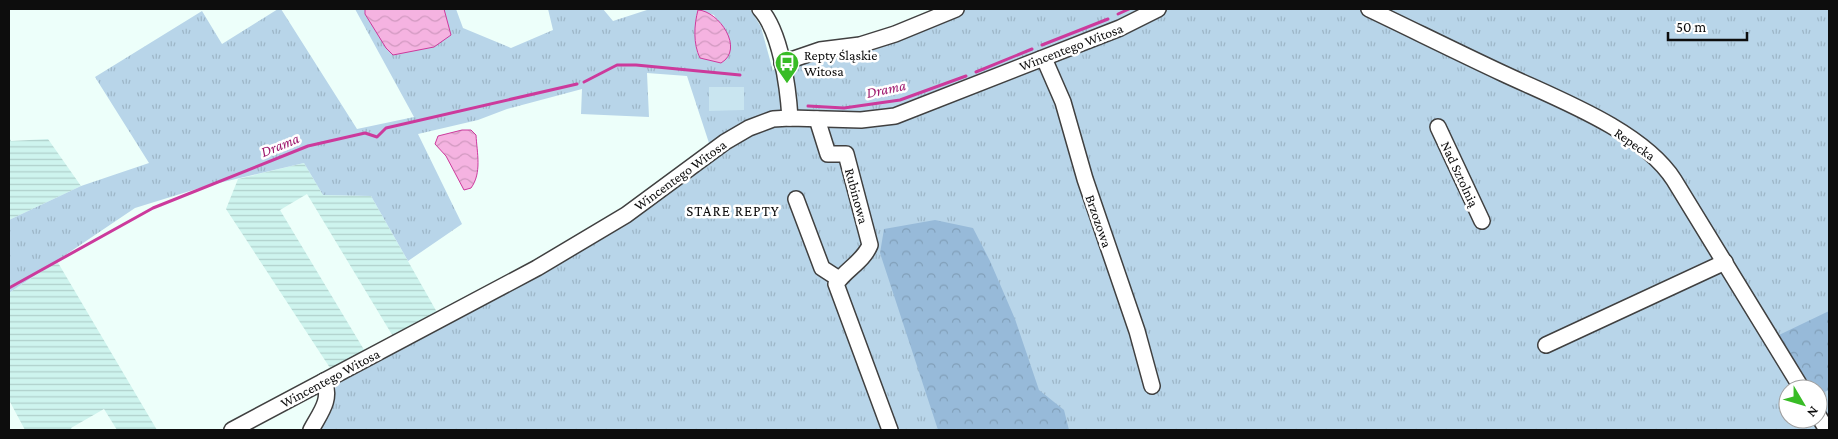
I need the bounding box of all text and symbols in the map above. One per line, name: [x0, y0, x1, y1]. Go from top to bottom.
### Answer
scale bar: [1668, 10, 1747, 42]
text: 50 m: [1676, 19, 1706, 35]
street label: Wincentego Witosa: [1017, 20, 1126, 74]
place label: Repty Śląskie Witosa: [804, 47, 877, 79]
bus stop icon: Repty Śląskie Witosa: [774, 50, 800, 84]
water label: Drama: [865, 77, 907, 101]
street label: Repecka: [1612, 124, 1659, 164]
water label: Drama: [258, 130, 302, 160]
street label: Wincentego Witosa: [631, 136, 730, 214]
street label: Nad Sztolnią: [1438, 138, 1482, 210]
street label: Rubinowa: [842, 166, 872, 226]
street label: Brzozowa: [1082, 192, 1116, 250]
district label: STARE REPTY: [686, 203, 780, 219]
street label: Wincentego Witosa: [278, 345, 383, 411]
north arrow: [1778, 379, 1828, 429]
text: N: [1804, 403, 1822, 421]

